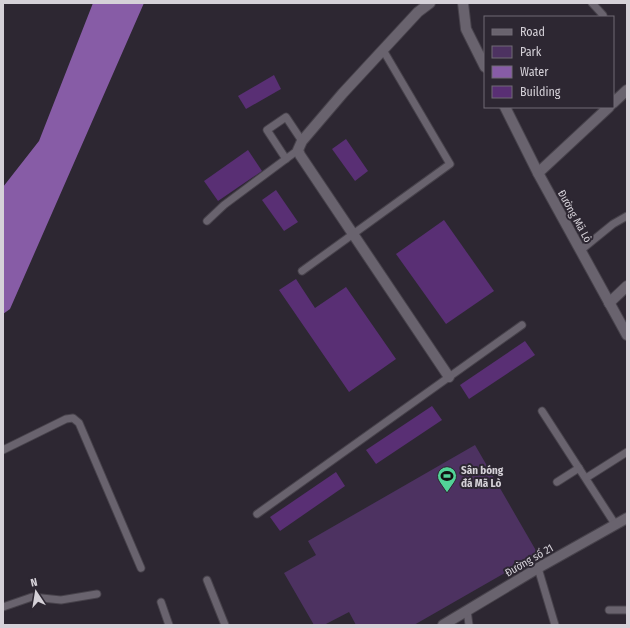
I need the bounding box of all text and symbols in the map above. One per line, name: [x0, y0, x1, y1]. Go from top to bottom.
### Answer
legend: [484, 16, 614, 108]
text: Road: [520, 25, 545, 39]
text: Park: [520, 45, 542, 59]
text: Water: [520, 65, 549, 79]
text: Building: [520, 85, 561, 99]
street label: Đường Mã Lò: [555, 188, 594, 245]
place label: Sân bóng đá Mã Lò: [461, 464, 504, 490]
sports icon: Sân bóng đá Mã Lò: [436, 465, 458, 493]
street label: Đường số 21: [503, 541, 556, 580]
north arrow: [16, 572, 56, 612]
text: N: [29, 576, 39, 590]

